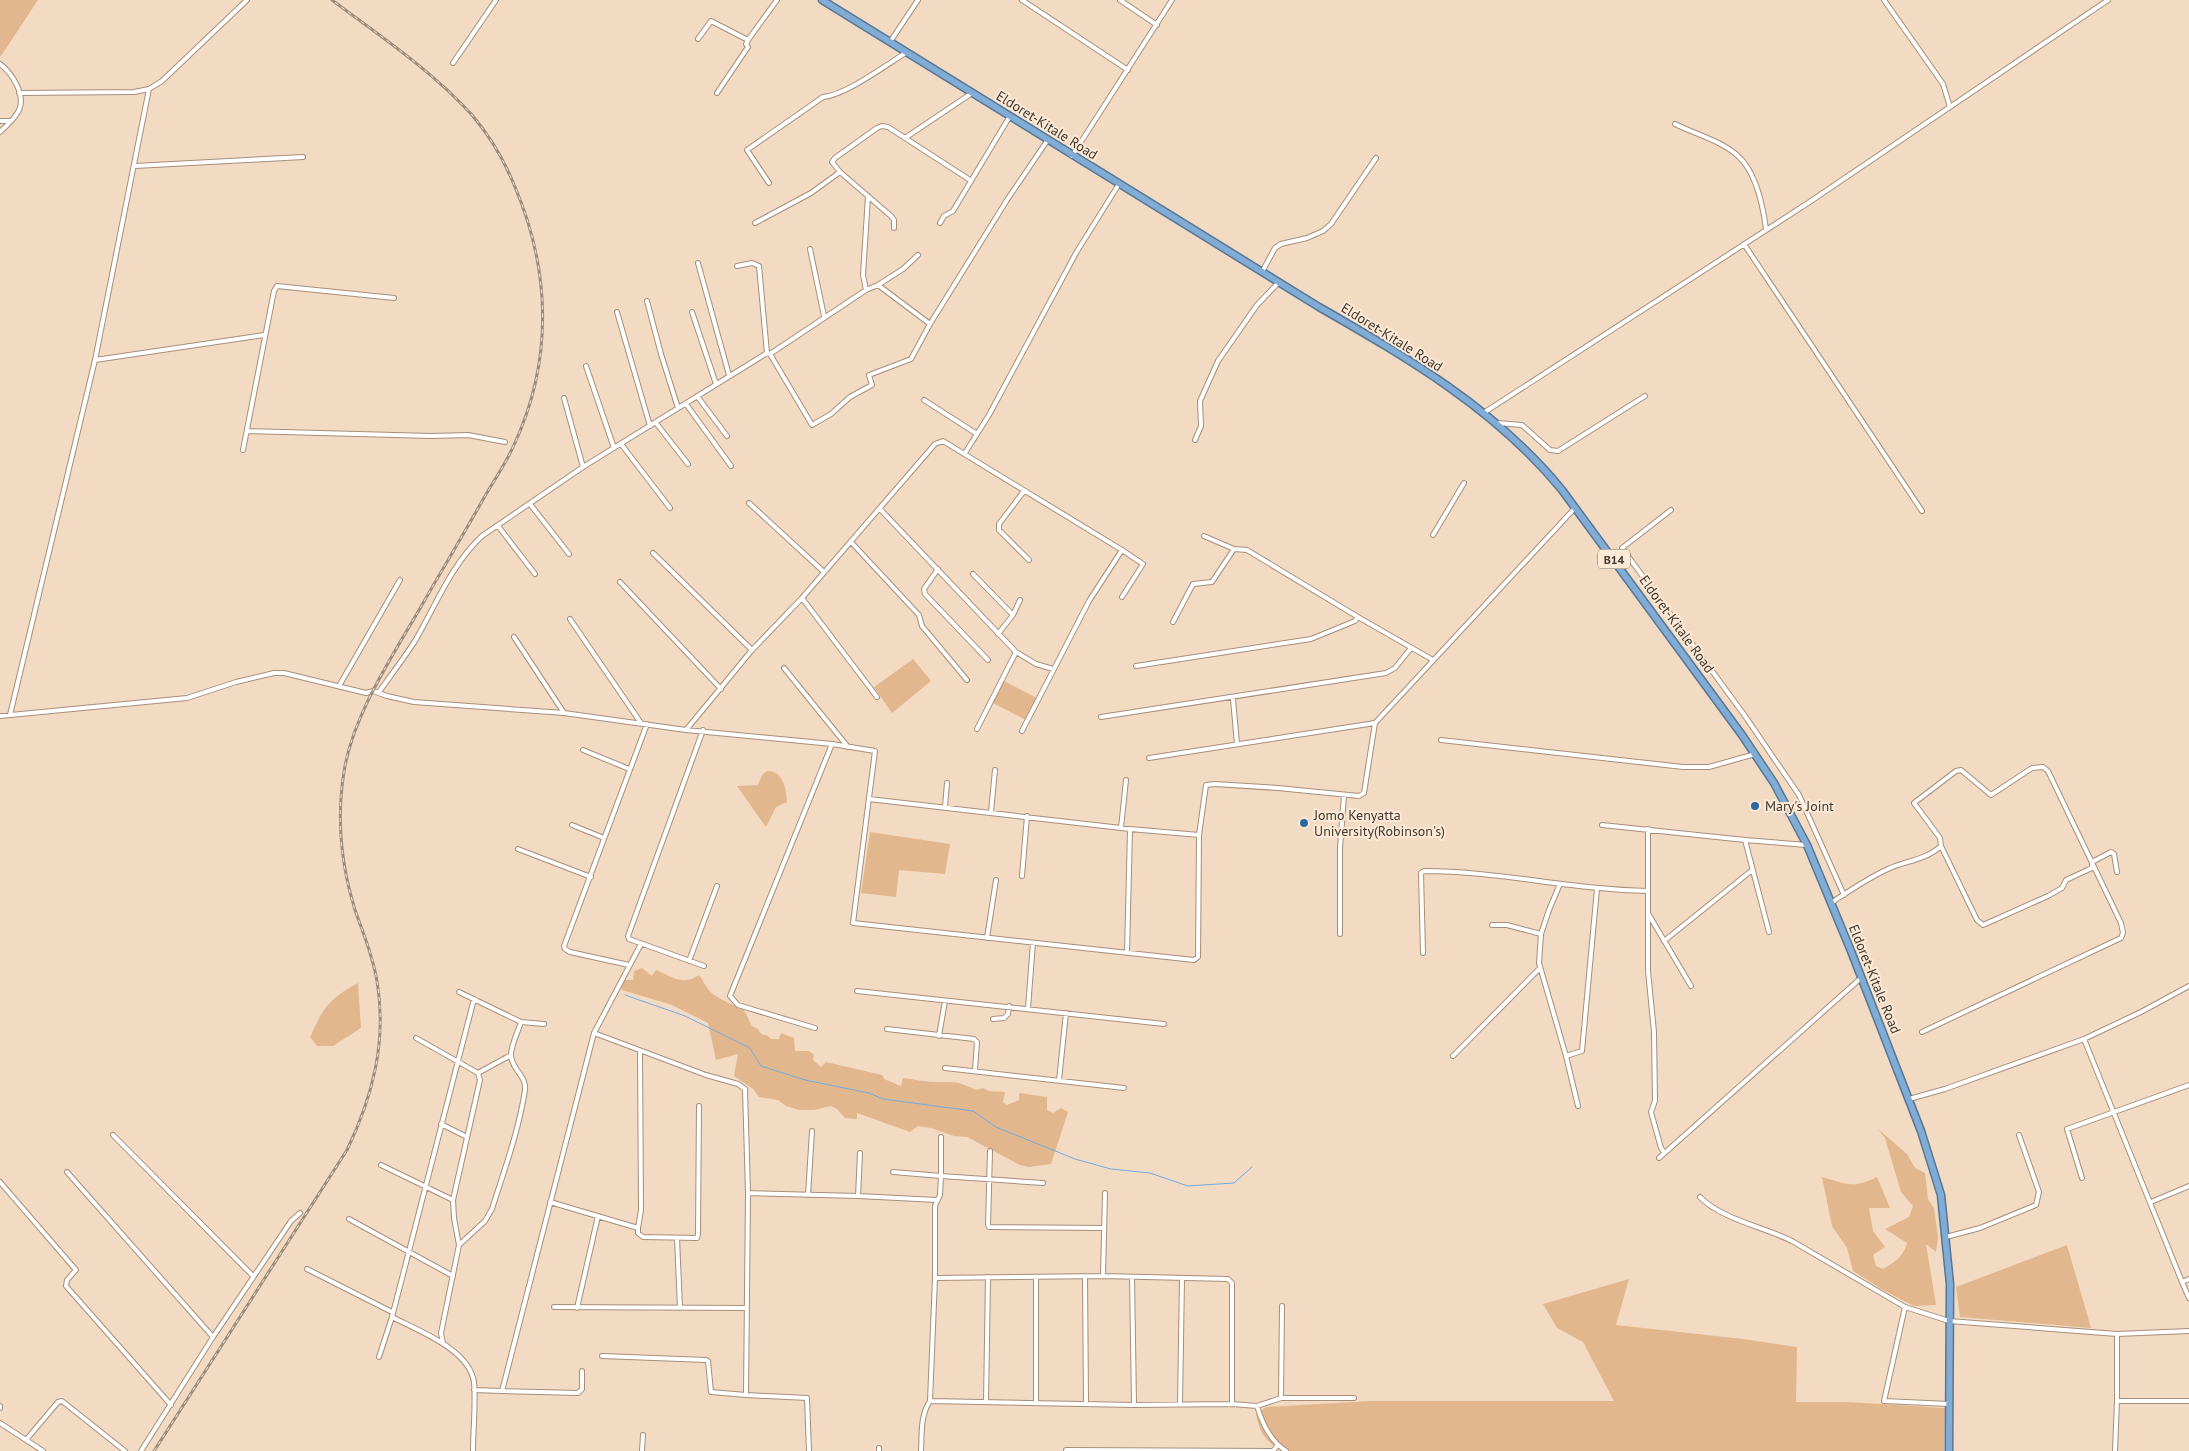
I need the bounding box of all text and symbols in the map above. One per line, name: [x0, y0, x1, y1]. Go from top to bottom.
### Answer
street label: Eldoret-Kitale Road: [993, 87, 1101, 163]
street label: Eldoret-Kitale Road: [1338, 299, 1446, 375]
road number: B14: [1598, 550, 1630, 568]
street label: Eldoret-Kitale Road: [1636, 572, 1718, 676]
place label: Mary's Joint: [1765, 797, 1834, 815]
marker: Mary's Joint: [1749, 800, 1761, 812]
place label: Jomo Kenyatta University(Robinson's): [1313, 806, 1445, 840]
marker: Jomo Kenyatta University(Robinson's): [1298, 817, 1310, 829]
street label: Eldoret-Kitale Road: [1845, 922, 1905, 1036]

